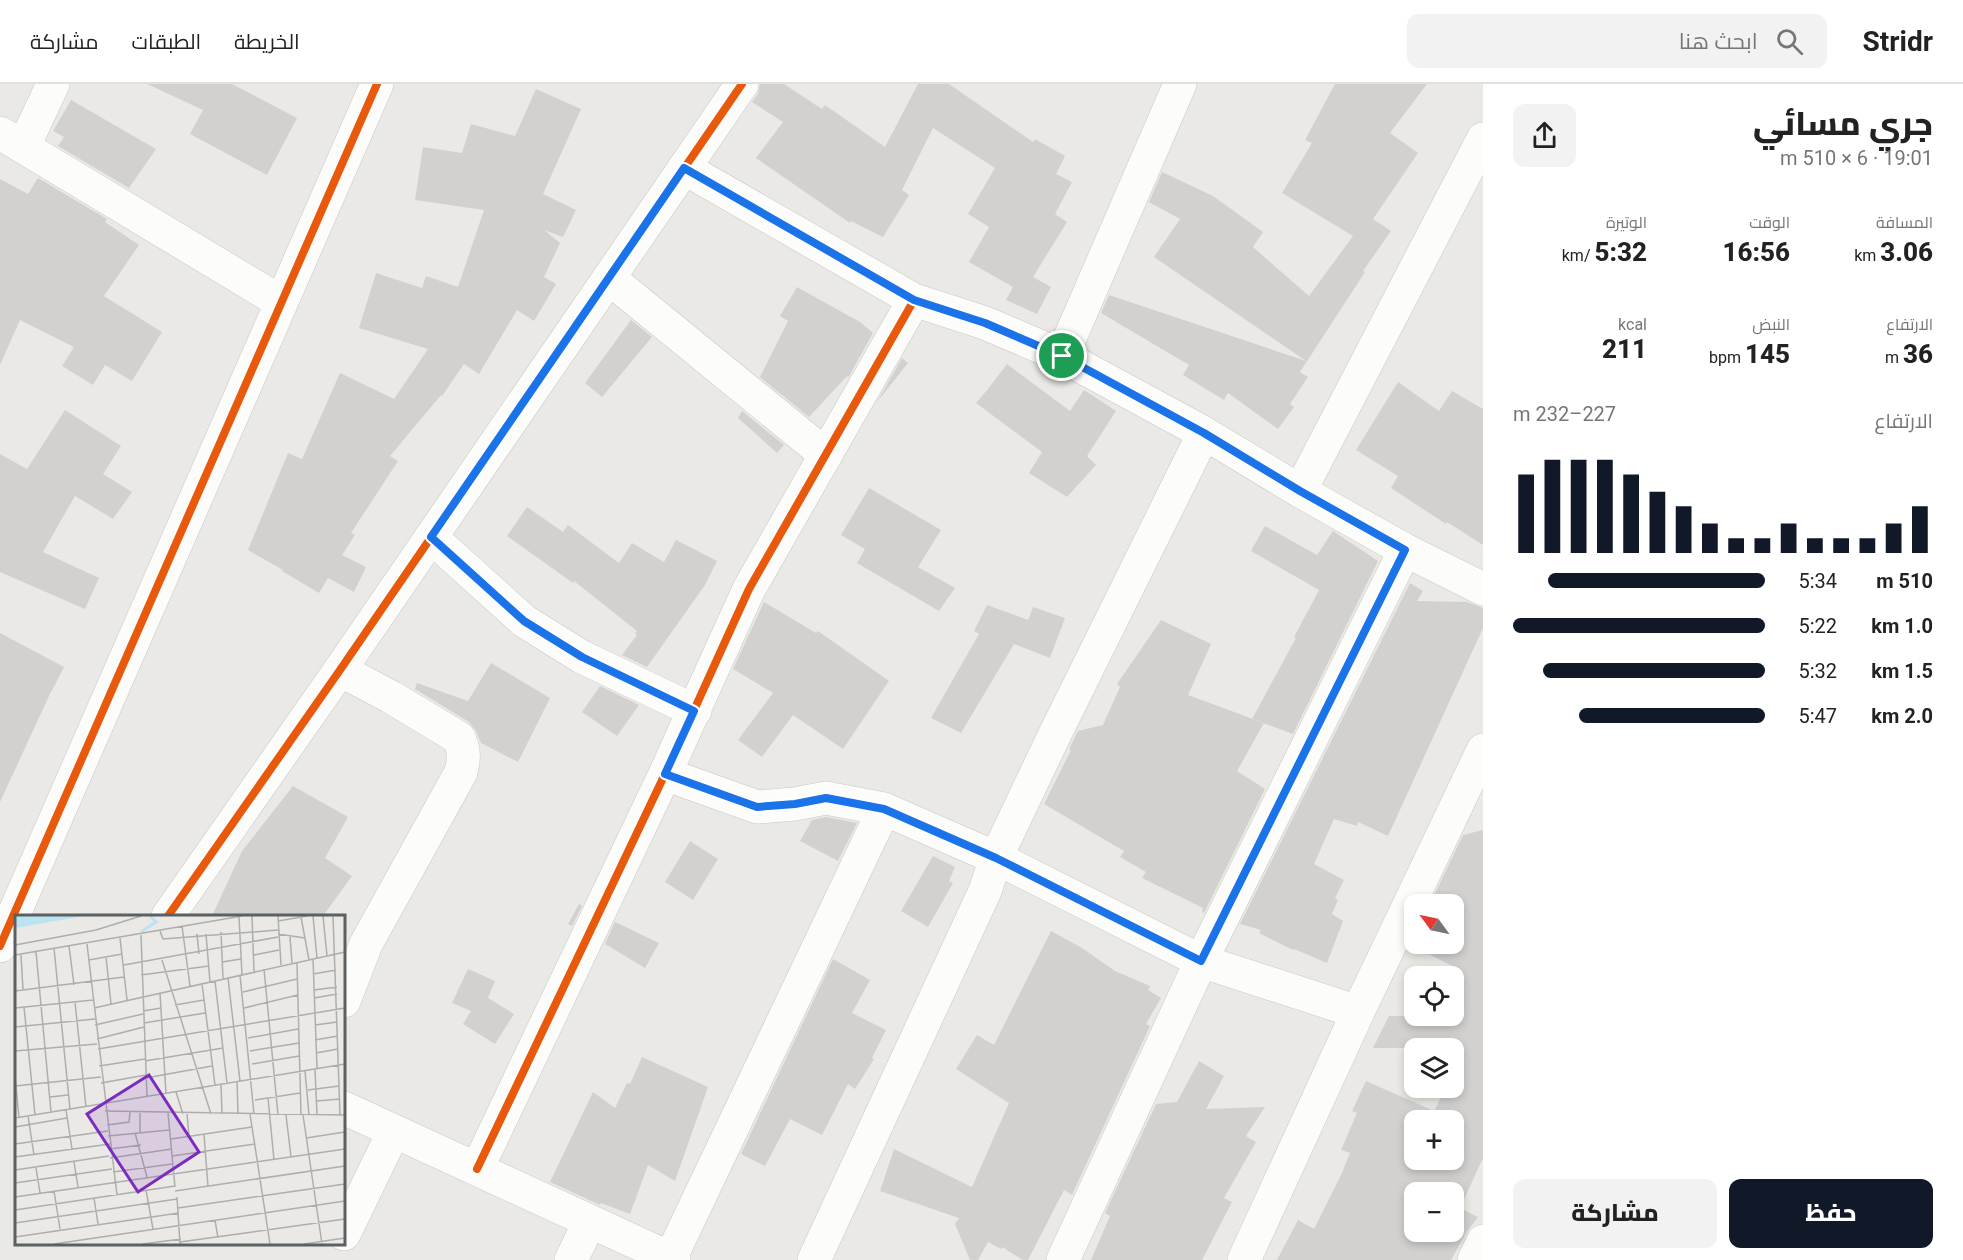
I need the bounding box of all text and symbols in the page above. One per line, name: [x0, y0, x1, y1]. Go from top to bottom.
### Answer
search box: [1407, 14, 1827, 68]
icon: search: [1773, 25, 1806, 58]
text: Stridr: [1863, 25, 1933, 58]
text: ابحث هنا: [1679, 29, 1758, 54]
text: مشاركة: [30, 30, 99, 54]
text: الطبقات: [132, 30, 201, 54]
text: الخريطة: [234, 30, 300, 54]
button: share: [1513, 104, 1576, 167]
text: جري مسائي: [1753, 104, 1933, 143]
text: 19:01 · 6 × 510 m: [1780, 146, 1933, 170]
text: الوتيرة: [1606, 213, 1647, 232]
text: الوقت: [1749, 213, 1790, 232]
text: المسافة: [1876, 213, 1933, 232]
text: 5:32: [1594, 237, 1647, 267]
text: 16:56: [1722, 237, 1790, 267]
text: 3.06: [1880, 237, 1933, 267]
text: /km: [1562, 246, 1594, 265]
text: km: [1854, 246, 1880, 265]
text: kcal: [1618, 315, 1647, 334]
text: النبض: [1752, 315, 1790, 334]
text: الارتفاع: [1886, 315, 1933, 334]
pin: [1036, 330, 1087, 381]
text: 211: [1602, 334, 1647, 364]
icon: arrive: [1045, 339, 1078, 372]
text: 145: [1745, 339, 1790, 369]
text: 36: [1903, 339, 1933, 369]
text: bpm: [1709, 348, 1745, 367]
text: m: [1885, 348, 1903, 367]
text: 227–232 m: [1513, 402, 1616, 426]
text: الارتفاع: [1874, 409, 1933, 433]
text: 5:34: [1798, 569, 1837, 593]
text: 510 m: [1876, 569, 1933, 593]
text: 5:22: [1798, 614, 1837, 638]
text: 1.0 km: [1871, 614, 1933, 638]
text: 5:32: [1798, 659, 1837, 683]
text: 1.5 km: [1871, 659, 1933, 683]
text: 5:47: [1798, 704, 1837, 728]
text: 2.0 km: [1871, 704, 1933, 728]
north arrow: [1404, 894, 1464, 954]
map controls: [1404, 894, 1464, 1242]
inset map: [15, 915, 345, 1245]
button: locate: [1404, 966, 1464, 1026]
button: layers: [1404, 1038, 1464, 1098]
button: +: [1404, 1110, 1464, 1170]
button: مشاركة: [1513, 1179, 1717, 1248]
button: حفظ: [1729, 1179, 1933, 1248]
button: −: [1404, 1182, 1464, 1242]

